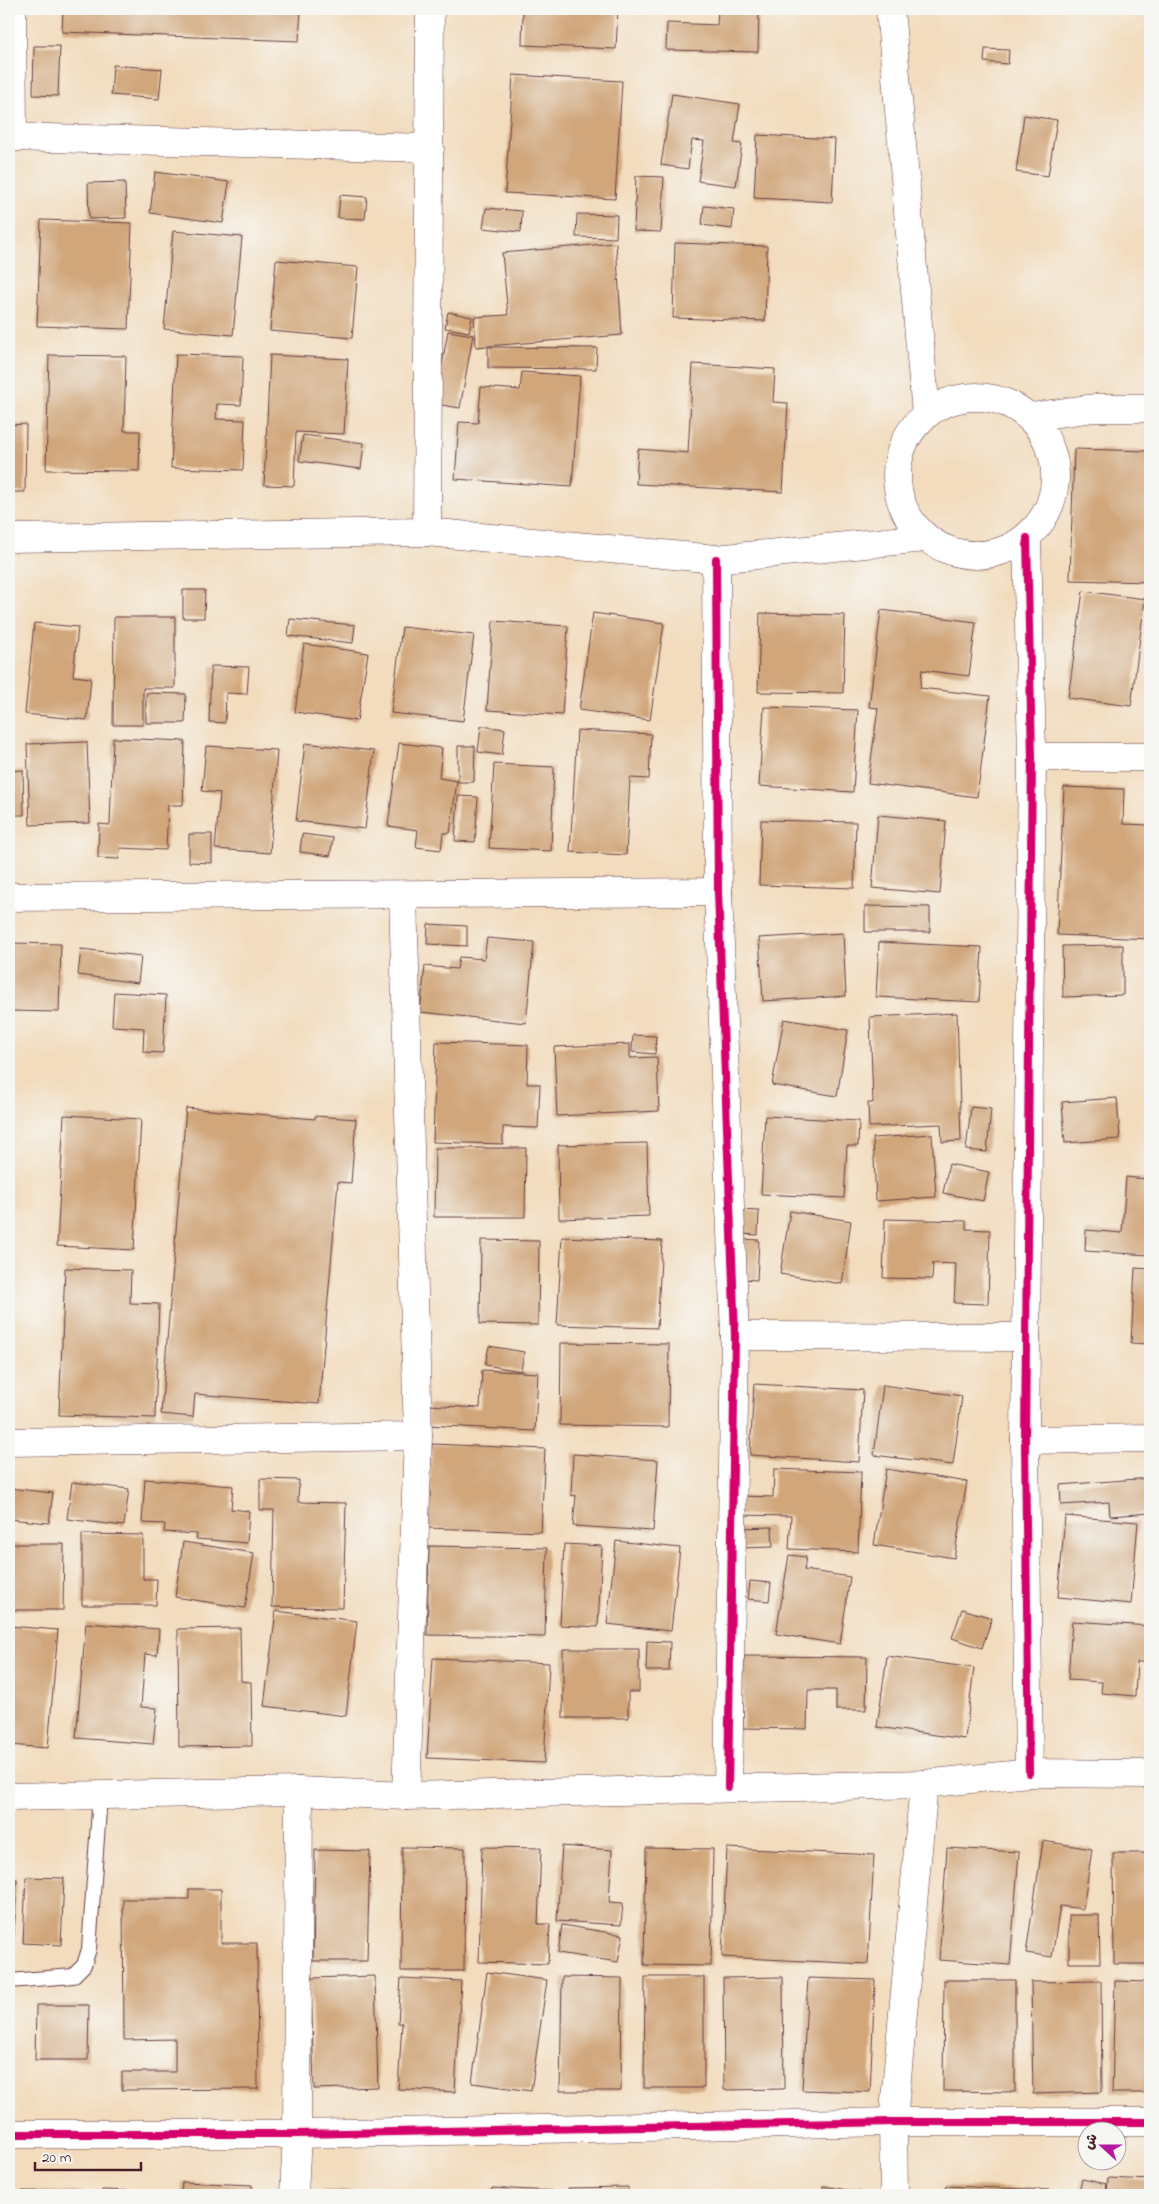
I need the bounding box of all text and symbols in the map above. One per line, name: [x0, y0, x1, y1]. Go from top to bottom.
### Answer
north arrow: [1076, 2122, 1126, 2172]
text: ش: [1079, 2131, 1104, 2153]
scale bar: [35, 2139, 141, 2171]
text: 20 m: [42, 2147, 72, 2169]

